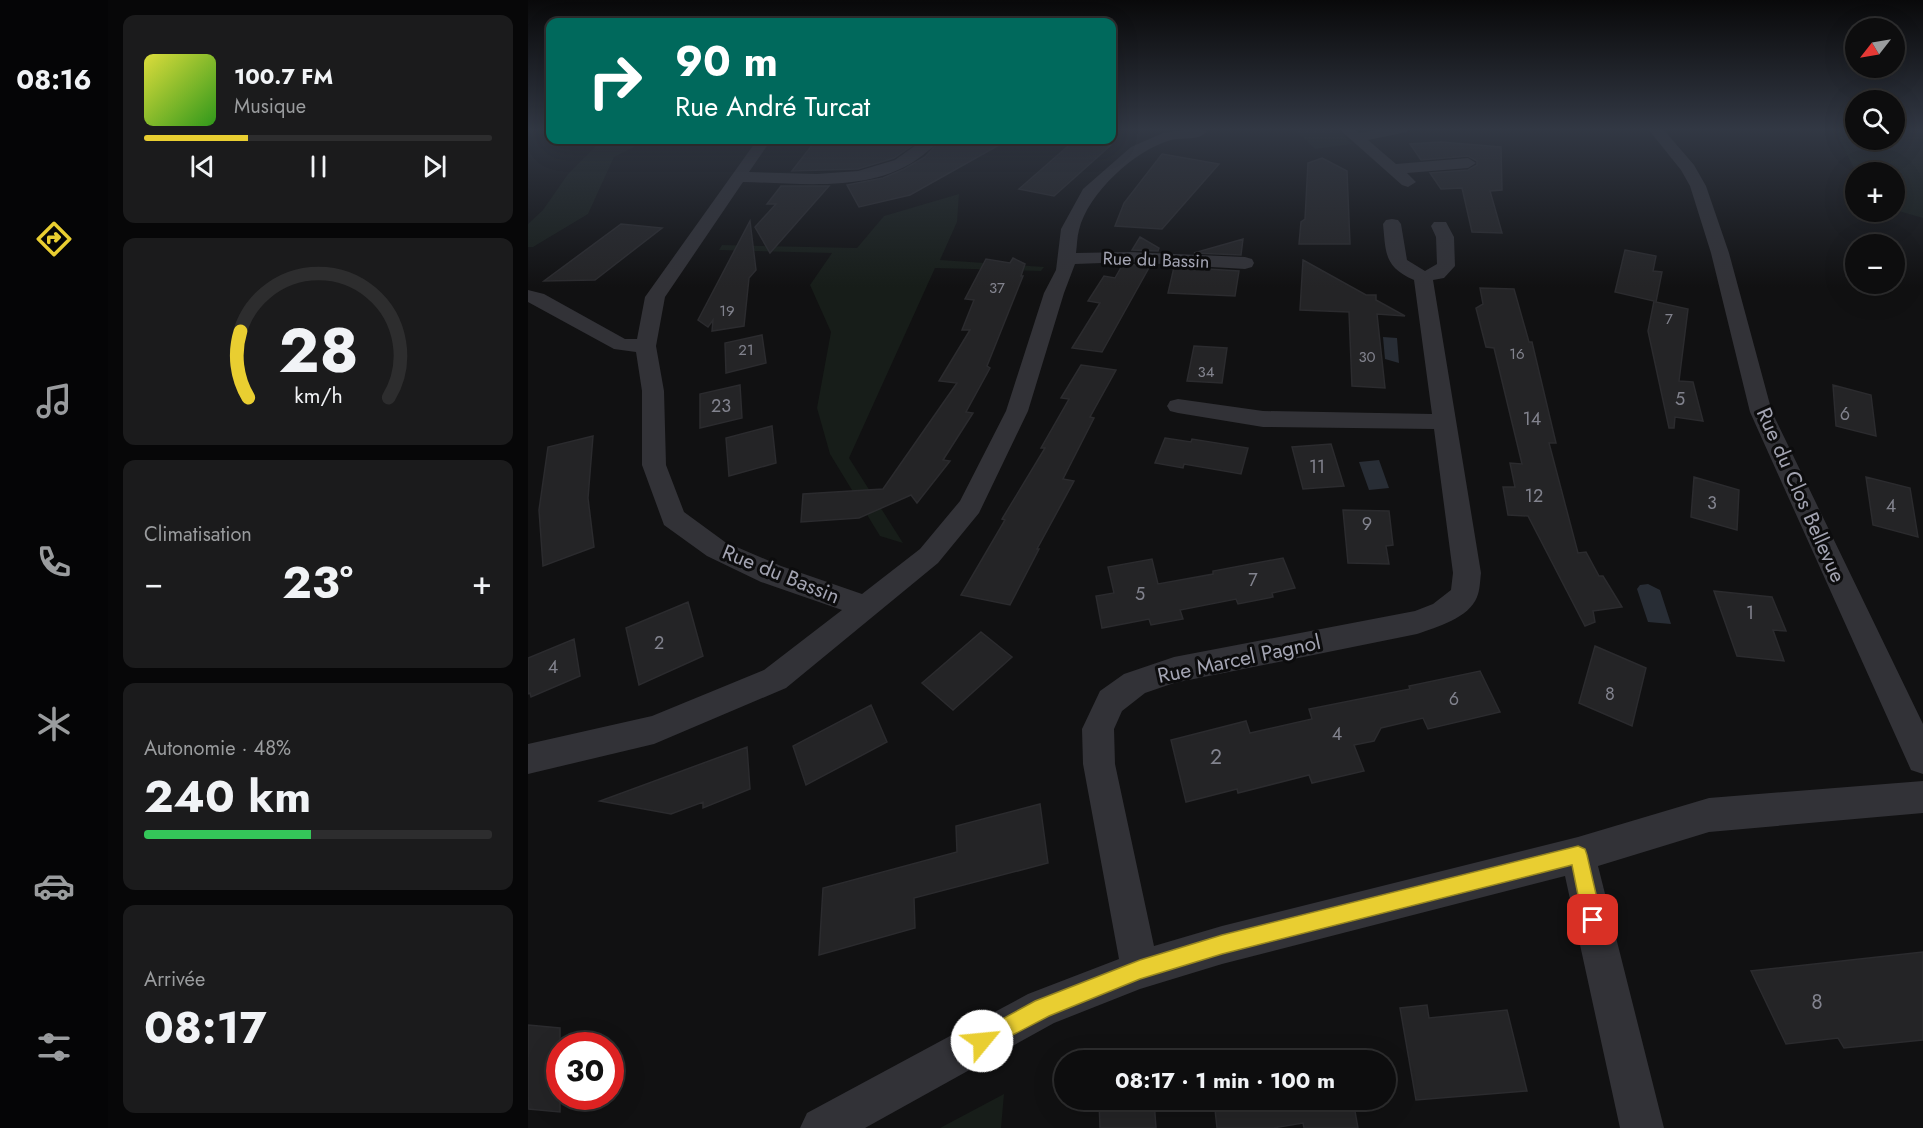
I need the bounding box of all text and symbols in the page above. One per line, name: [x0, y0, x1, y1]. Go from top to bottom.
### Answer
north arrow: [1845, 18, 1905, 78]
map controls: [1845, 18, 1905, 294]
text: 90 m: [675, 31, 778, 92]
icon: right: [576, 42, 654, 120]
text: 08:16: [16, 60, 92, 99]
text: 100.7 FM: [234, 60, 333, 92]
text: Rue André Turcat: [675, 87, 870, 126]
button: search: [1845, 90, 1905, 150]
text: Musique: [234, 92, 306, 121]
icon: previous: [186, 150, 219, 183]
icon: pause: [302, 150, 335, 183]
icon: next: [418, 150, 451, 183]
button: +: [1845, 162, 1905, 222]
icon: directions: [33, 218, 75, 260]
button: −: [1845, 234, 1905, 294]
street label: Rue du Bassin: [1102, 245, 1210, 275]
house number: 37: [989, 277, 1005, 299]
house number: 19: [719, 300, 735, 322]
text: 28: [278, 306, 358, 396]
house number: 7: [1665, 308, 1673, 330]
house number: 21: [738, 339, 754, 361]
house number: 16: [1509, 343, 1525, 365]
house number: 30: [1358, 346, 1376, 368]
house number: 34: [1198, 361, 1215, 383]
icon: music: [33, 380, 75, 422]
text: km/h: [294, 381, 342, 412]
house number: 5: [1675, 386, 1685, 412]
house number: 23: [711, 393, 731, 419]
house number: 6: [1840, 401, 1850, 427]
street label: Rue du Clos Bellevue: [1749, 403, 1853, 587]
house number: 14: [1523, 406, 1541, 432]
house number: 11: [1309, 454, 1325, 480]
house number: 12: [1525, 483, 1543, 509]
house number: 3: [1707, 490, 1717, 516]
house number: 4: [1886, 493, 1896, 519]
house number: 9: [1362, 511, 1372, 537]
text: Climatisation: [144, 520, 252, 549]
street label: Rue du Bassin: [718, 537, 844, 611]
icon: phone: [33, 541, 75, 583]
text: 23°: [282, 550, 353, 615]
text: −: [144, 559, 163, 606]
text: +: [472, 559, 492, 606]
house number: 7: [1248, 567, 1258, 593]
house number: 5: [1135, 581, 1145, 607]
house number: 1: [1746, 600, 1754, 626]
street label: Rue Marcel Pagnol: [1155, 627, 1323, 691]
house number: 2: [654, 630, 664, 656]
house number: 4: [548, 654, 558, 680]
house number: 8: [1605, 681, 1615, 707]
house number: 6: [1449, 686, 1459, 712]
icon: climate: [33, 703, 75, 745]
house number: 4: [1332, 721, 1342, 747]
text: Autonomie · 48%: [144, 734, 291, 763]
house number: 2: [1210, 742, 1222, 772]
text: 240 km: [144, 764, 311, 829]
icon: car: [33, 865, 75, 907]
pin: [1567, 894, 1618, 945]
icon: arrive: [1576, 903, 1609, 936]
text: Arrivée: [144, 965, 205, 994]
house number: 8: [1811, 987, 1823, 1017]
text: 08:17: [144, 995, 267, 1060]
position arrow: [950, 1009, 1014, 1073]
icon: filters: [33, 1026, 75, 1068]
speed limit sign: 30: [546, 1032, 624, 1110]
text: 08:17 · 1 min · 100 m: [1115, 1064, 1335, 1096]

